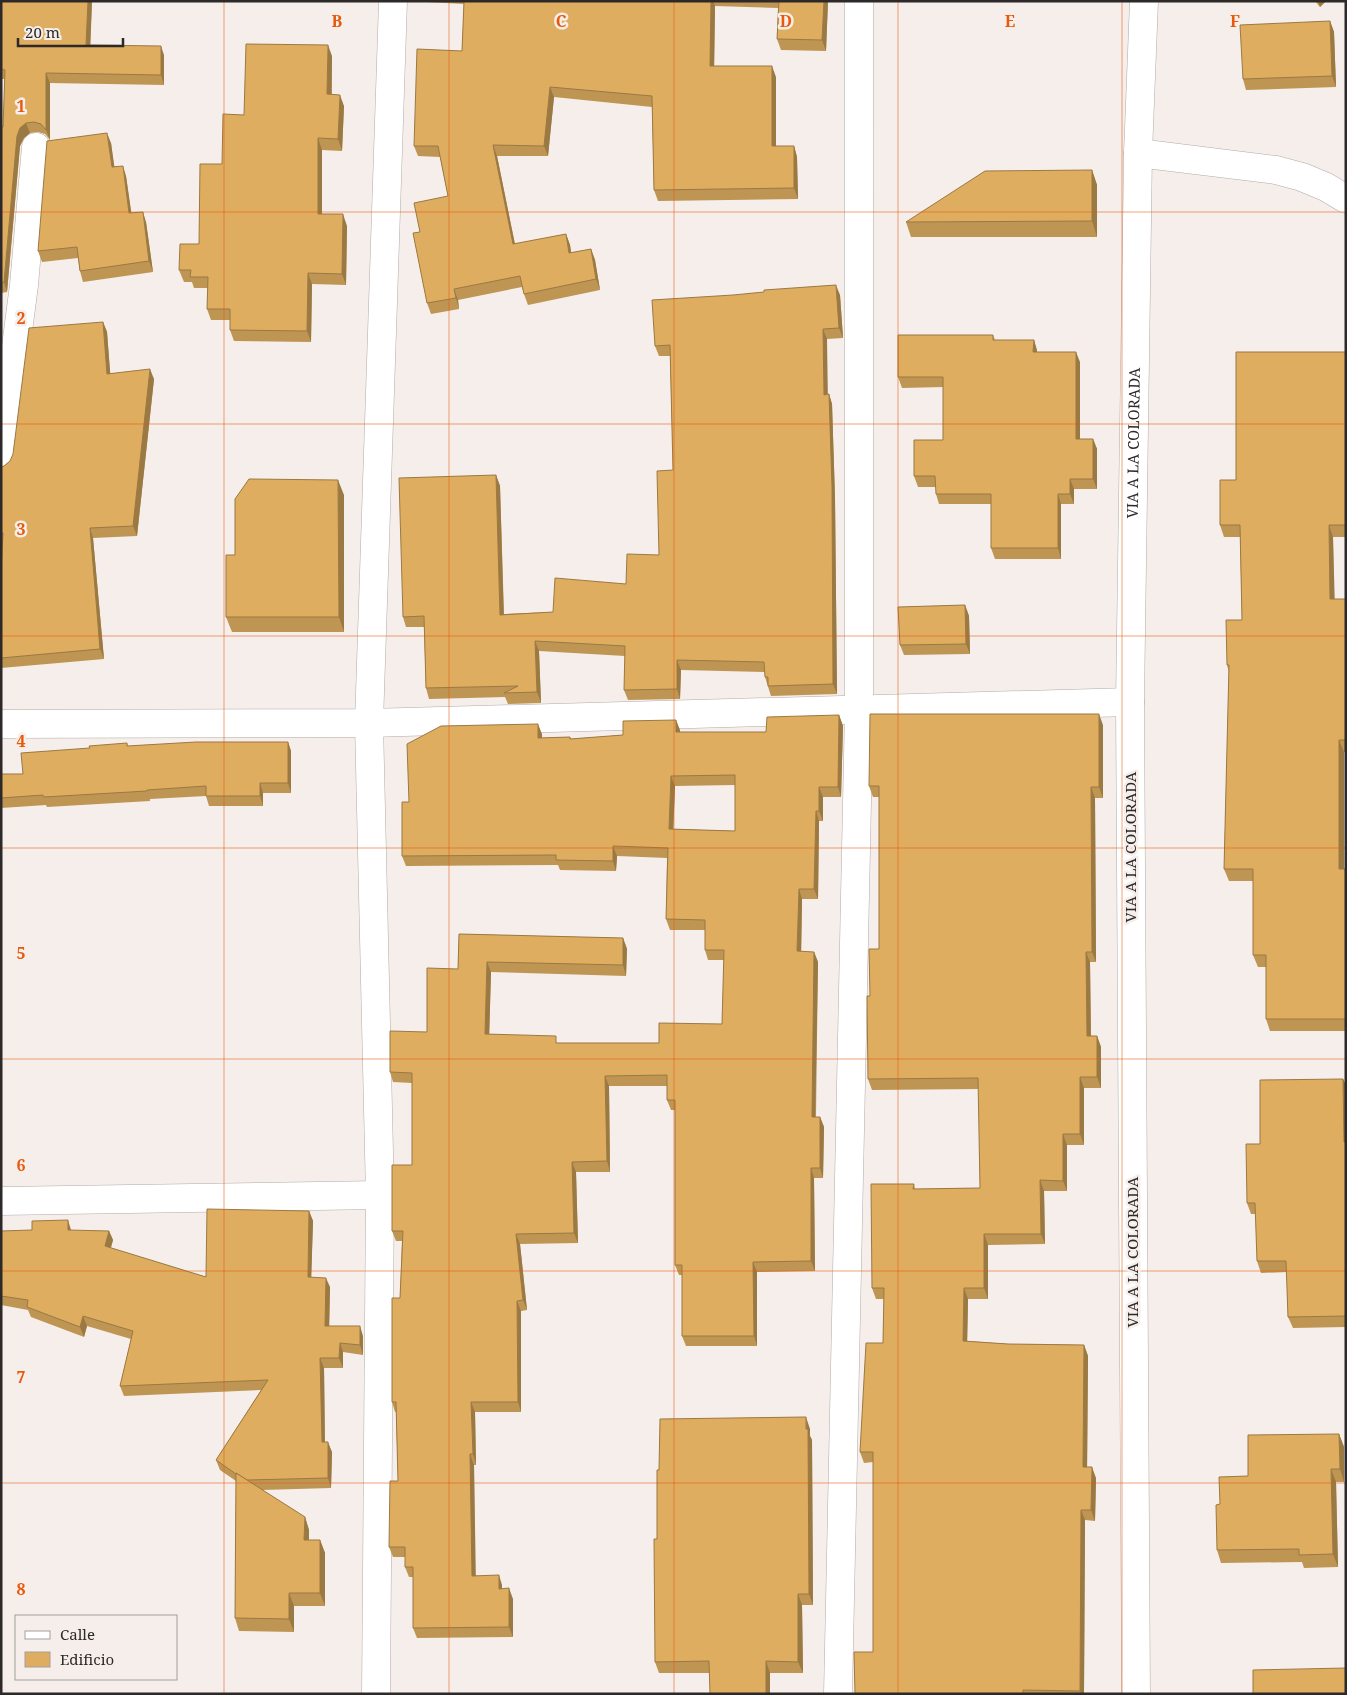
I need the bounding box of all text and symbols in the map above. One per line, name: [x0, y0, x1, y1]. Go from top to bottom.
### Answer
text: B: [332, 10, 343, 32]
text: C: [556, 10, 567, 32]
text: D: [780, 10, 792, 32]
text: E: [1005, 10, 1015, 32]
text: F: [1230, 10, 1240, 32]
scale bar: [18, 15, 122, 47]
text: 20 m: [25, 22, 60, 42]
text: 1: [16, 95, 26, 117]
text: 2: [16, 307, 26, 329]
street label: VIA A LA COLORADA: [1122, 367, 1144, 519]
text: 3: [16, 518, 26, 540]
text: 4: [16, 730, 26, 752]
street label: VIA A LA COLORADA: [1120, 771, 1140, 922]
text: 5: [16, 942, 26, 964]
text: 6: [16, 1154, 26, 1176]
street label: VIA A LA COLORADA: [1122, 1176, 1142, 1327]
text: 7: [16, 1366, 26, 1388]
text: 8: [16, 1578, 26, 1600]
legend: [15, 1615, 178, 1680]
text: Calle: [60, 1624, 95, 1644]
text: Edificio: [60, 1649, 114, 1669]

